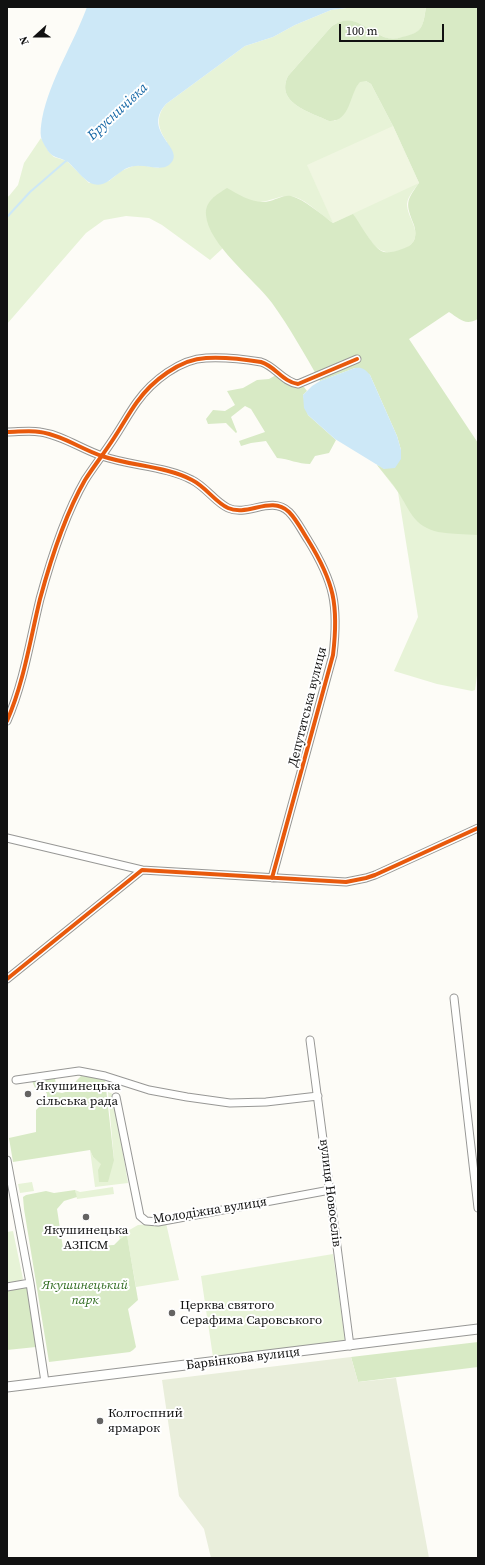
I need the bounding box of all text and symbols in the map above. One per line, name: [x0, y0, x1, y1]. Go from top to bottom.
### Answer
north arrow: [16, 16, 56, 56]
scale bar: [341, 16, 446, 42]
text: 100 m: [346, 23, 378, 39]
text: N: [16, 34, 33, 47]
water label: Брусничівка: [84, 80, 152, 144]
street label: Депутатська вулиця: [286, 645, 330, 769]
place label: Якушинецька сільська рада: [36, 1079, 121, 1110]
marker: Якушинецька сільська рада: [23, 1089, 33, 1099]
street label: вулиця Новоселів: [316, 1138, 344, 1248]
street label: Молодіжна вулиця: [152, 1194, 268, 1228]
marker: Якушинецька АЗПСМ: [81, 1212, 91, 1222]
place label: Якушинецька АЗПСМ: [44, 1223, 128, 1254]
park label: Якушинецький парк: [42, 1278, 128, 1309]
place label: Церква святого Серафима Саровського: [180, 1298, 322, 1329]
marker: Церква святого Серафима Саровського: [167, 1308, 177, 1318]
street label: Барвінкова вулиця: [185, 1344, 301, 1374]
place label: Колгоспний ярмарок: [108, 1406, 183, 1437]
marker: Колгоспний ярмарок: [95, 1416, 105, 1426]

